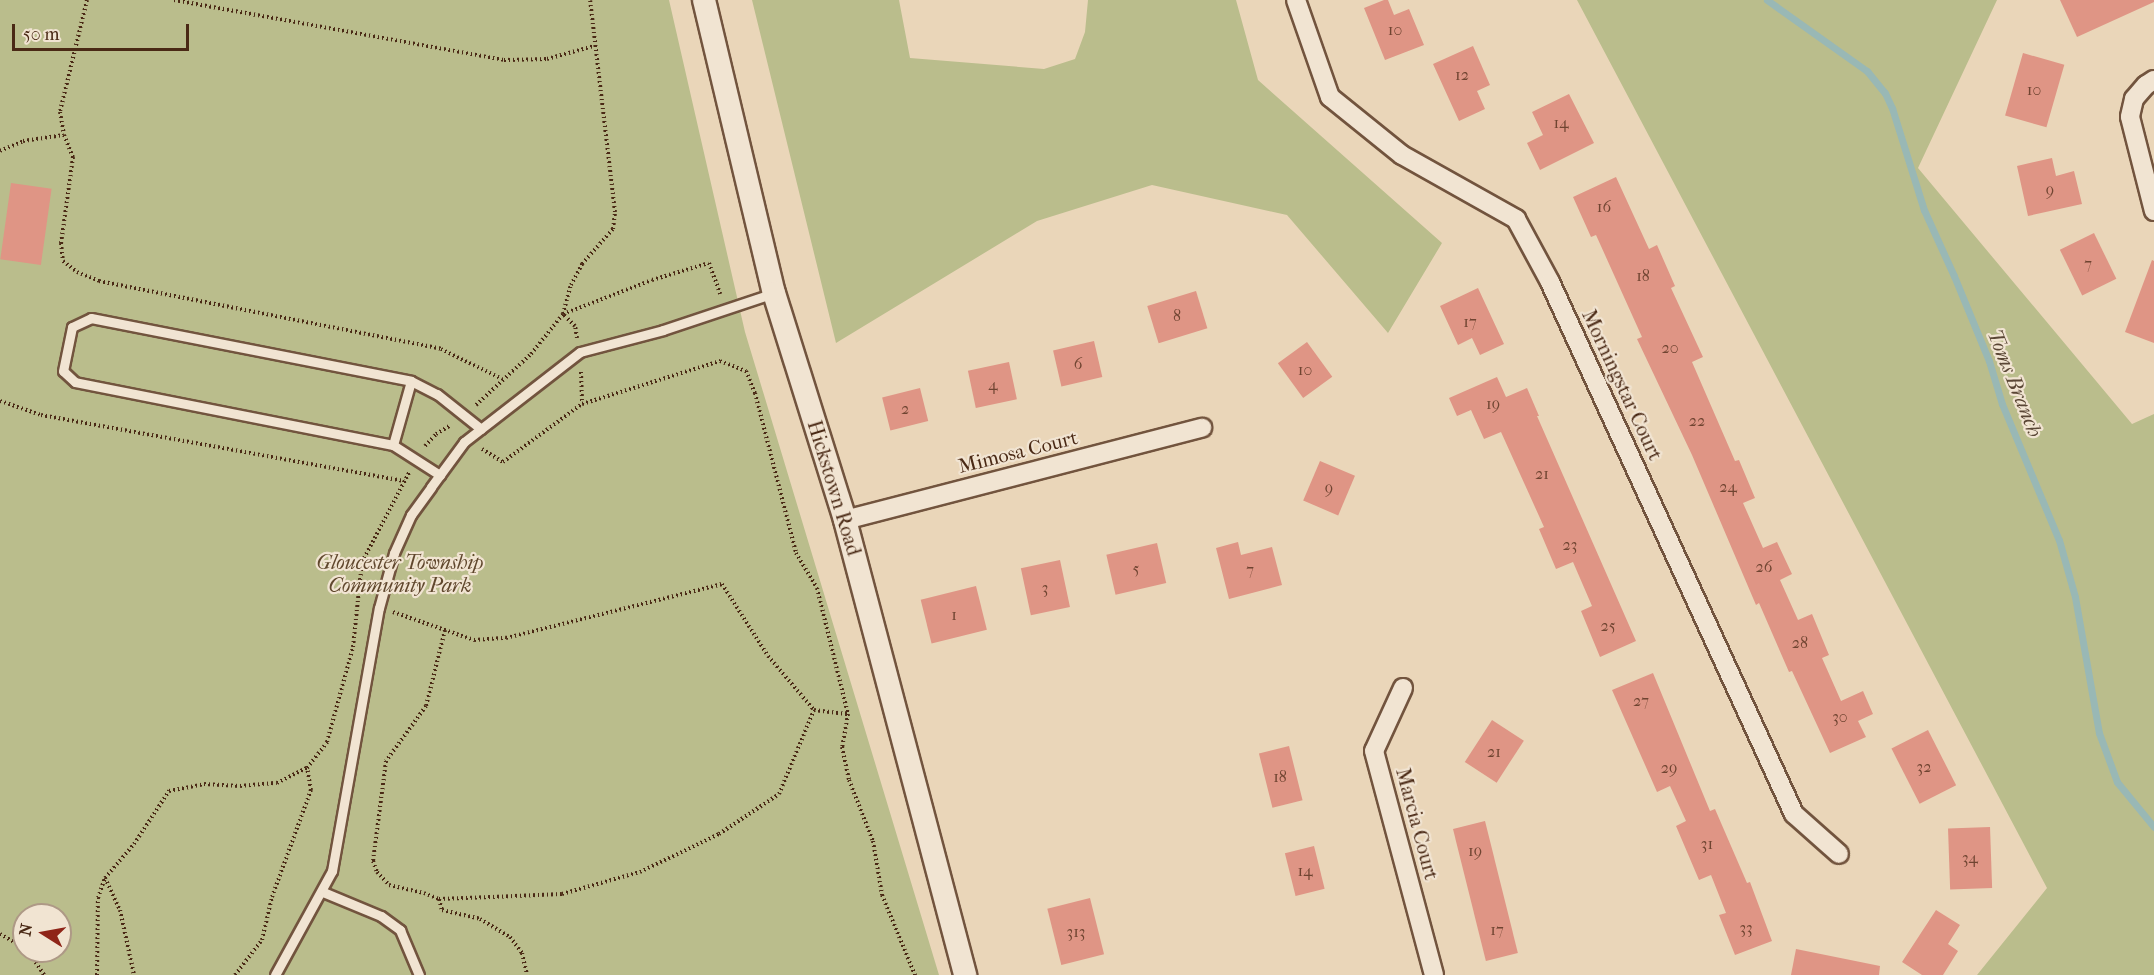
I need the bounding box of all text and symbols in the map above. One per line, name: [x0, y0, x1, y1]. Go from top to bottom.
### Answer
scale bar: [15, 12, 192, 50]
house number: 10: [1388, 20, 1402, 40]
text: 50 m: [23, 24, 59, 45]
house number: 12: [1455, 65, 1469, 85]
house number: 10: [2027, 80, 2041, 100]
house number: 14: [1553, 113, 1569, 133]
house number: 9: [2046, 180, 2054, 200]
house number: 16: [1597, 197, 1611, 217]
house number: 7: [2084, 254, 2092, 274]
house number: 18: [1636, 266, 1650, 286]
house number: 8: [1173, 306, 1181, 326]
street label: Morningstar Court: [1577, 306, 1667, 464]
house number: 17: [1463, 312, 1477, 332]
water label: Toms Branch: [1982, 325, 2048, 441]
house number: 20: [1661, 338, 1679, 358]
house number: 6: [1074, 354, 1082, 374]
house number: 10: [1298, 360, 1312, 380]
house number: 4: [988, 375, 998, 395]
house number: 19: [1486, 394, 1500, 414]
house number: 2: [901, 399, 909, 419]
house number: 22: [1689, 411, 1705, 431]
street label: Hickstown Road: [802, 417, 866, 559]
street label: Mimosa Court: [956, 426, 1080, 478]
house number: 21: [1535, 464, 1549, 484]
house number: 24: [1719, 477, 1737, 497]
house number: 9: [1325, 478, 1333, 498]
house number: 23: [1563, 535, 1577, 555]
park label: Gloucester Township Community Park: [316, 551, 484, 598]
house number: 26: [1756, 557, 1772, 577]
house number: 5: [1133, 559, 1139, 579]
house number: 7: [1246, 560, 1254, 580]
house number: 3: [1042, 578, 1048, 598]
house number: 1: [951, 605, 957, 625]
house number: 25: [1600, 616, 1616, 636]
house number: 28: [1792, 633, 1808, 653]
house number: 27: [1633, 691, 1649, 711]
house number: 30: [1832, 707, 1848, 727]
house number: 21: [1487, 742, 1501, 762]
house number: 32: [1917, 757, 1931, 777]
house number: 29: [1661, 758, 1677, 778]
street label: Marcia Court: [1391, 765, 1443, 883]
house number: 18: [1273, 767, 1287, 787]
house number: 31: [1701, 834, 1713, 854]
house number: 19: [1468, 841, 1482, 861]
house number: 34: [1962, 848, 1978, 868]
house number: 14: [1297, 861, 1313, 881]
north arrow: [12, 903, 72, 963]
house number: 33: [1739, 918, 1753, 938]
house number: 17: [1490, 920, 1504, 940]
text: N: [15, 922, 36, 938]
house number: 313: [1067, 922, 1085, 942]

